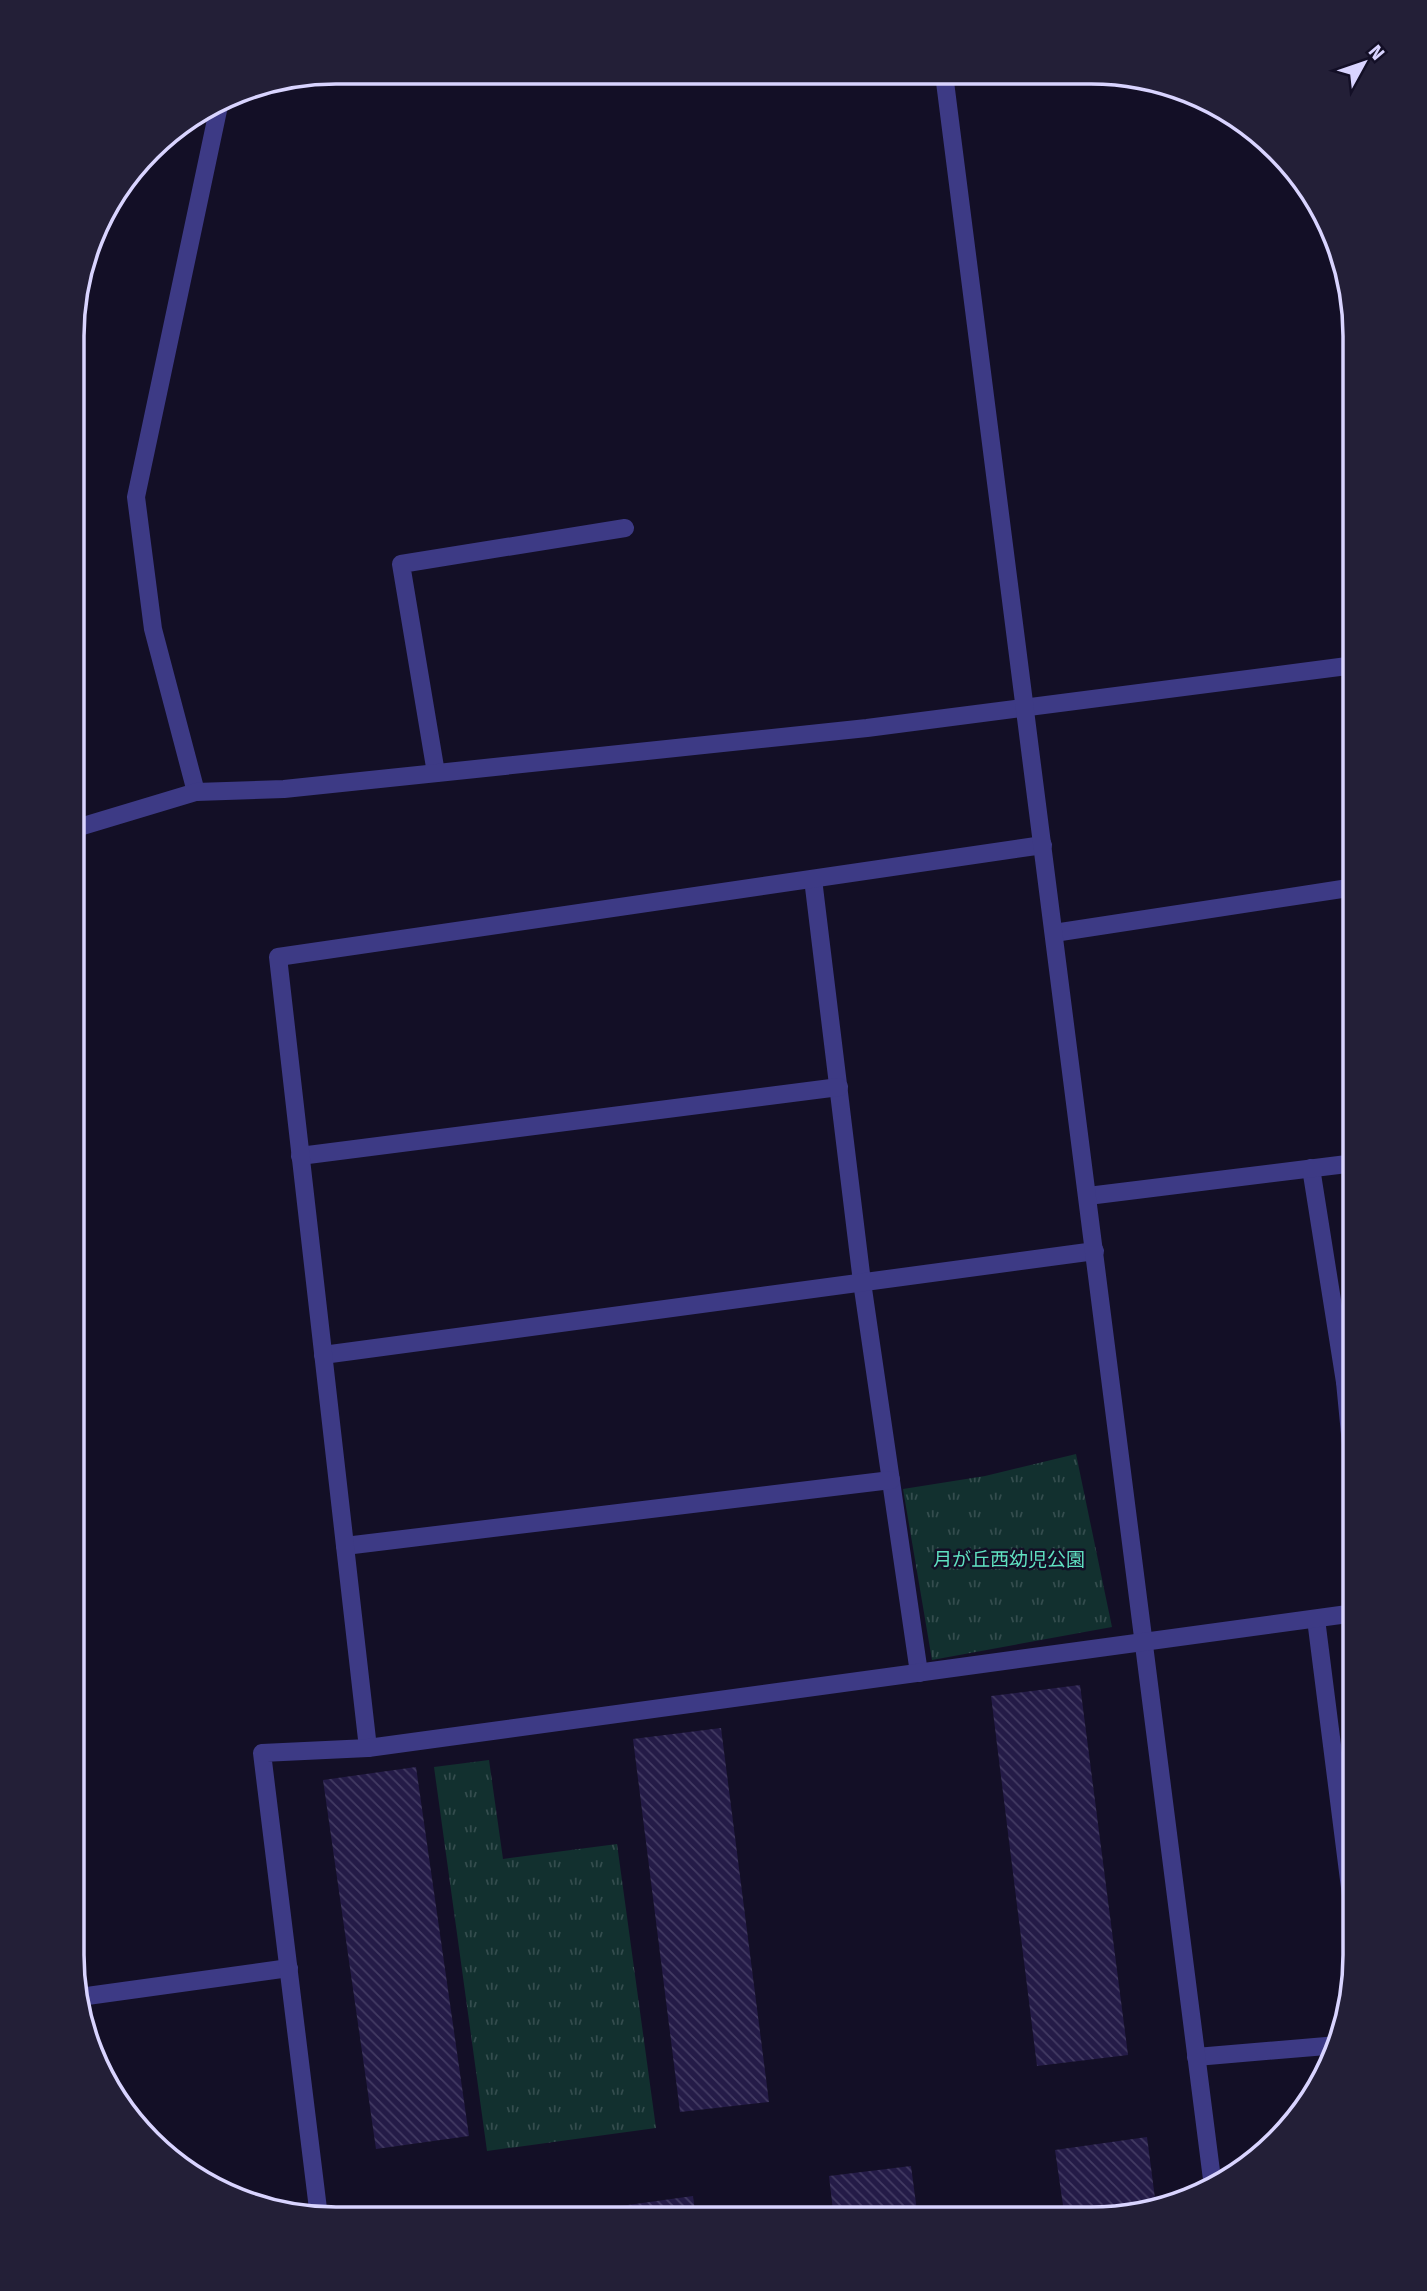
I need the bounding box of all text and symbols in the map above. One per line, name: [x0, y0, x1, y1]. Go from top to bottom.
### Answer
north arrow: [1329, 28, 1399, 98]
text: N: [1364, 40, 1390, 65]
park label: 月が丘西幼児公園: [933, 1548, 1085, 1571]

